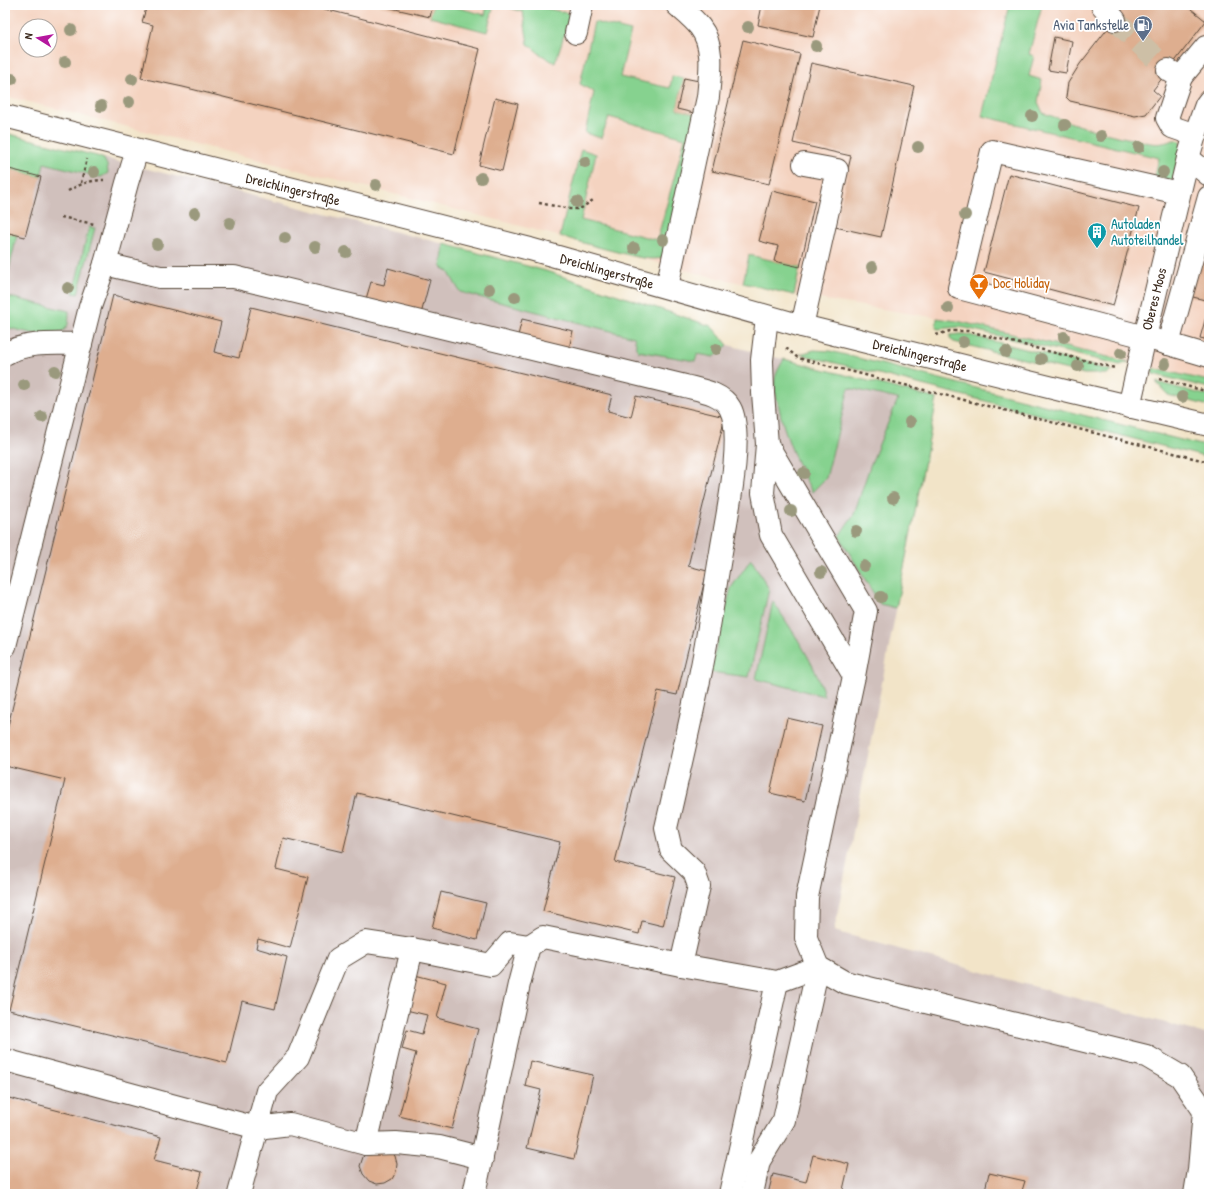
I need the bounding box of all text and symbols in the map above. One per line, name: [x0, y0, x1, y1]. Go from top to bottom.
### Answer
fuel station icon: Avia Tankstelle: [1132, 14, 1154, 42]
place label: Avia Tankstelle: [1053, 15, 1129, 34]
north arrow: [18, 18, 58, 58]
text: N: [21, 32, 36, 40]
street label: Dreichlingerstraße: [244, 168, 343, 210]
place label: Autoladen Autoteilhandel: [1111, 214, 1184, 249]
building icon: Autoladen Autoteilhandel: [1086, 221, 1108, 249]
street label: Dreichlingerstraße: [558, 248, 657, 294]
street label: Oberes Moos: [1137, 266, 1170, 332]
bar icon: Doc Holiday: [968, 272, 990, 300]
place label: Doc Holiday: [993, 273, 1050, 293]
street label: Dreichlingerstraße: [871, 334, 970, 376]

